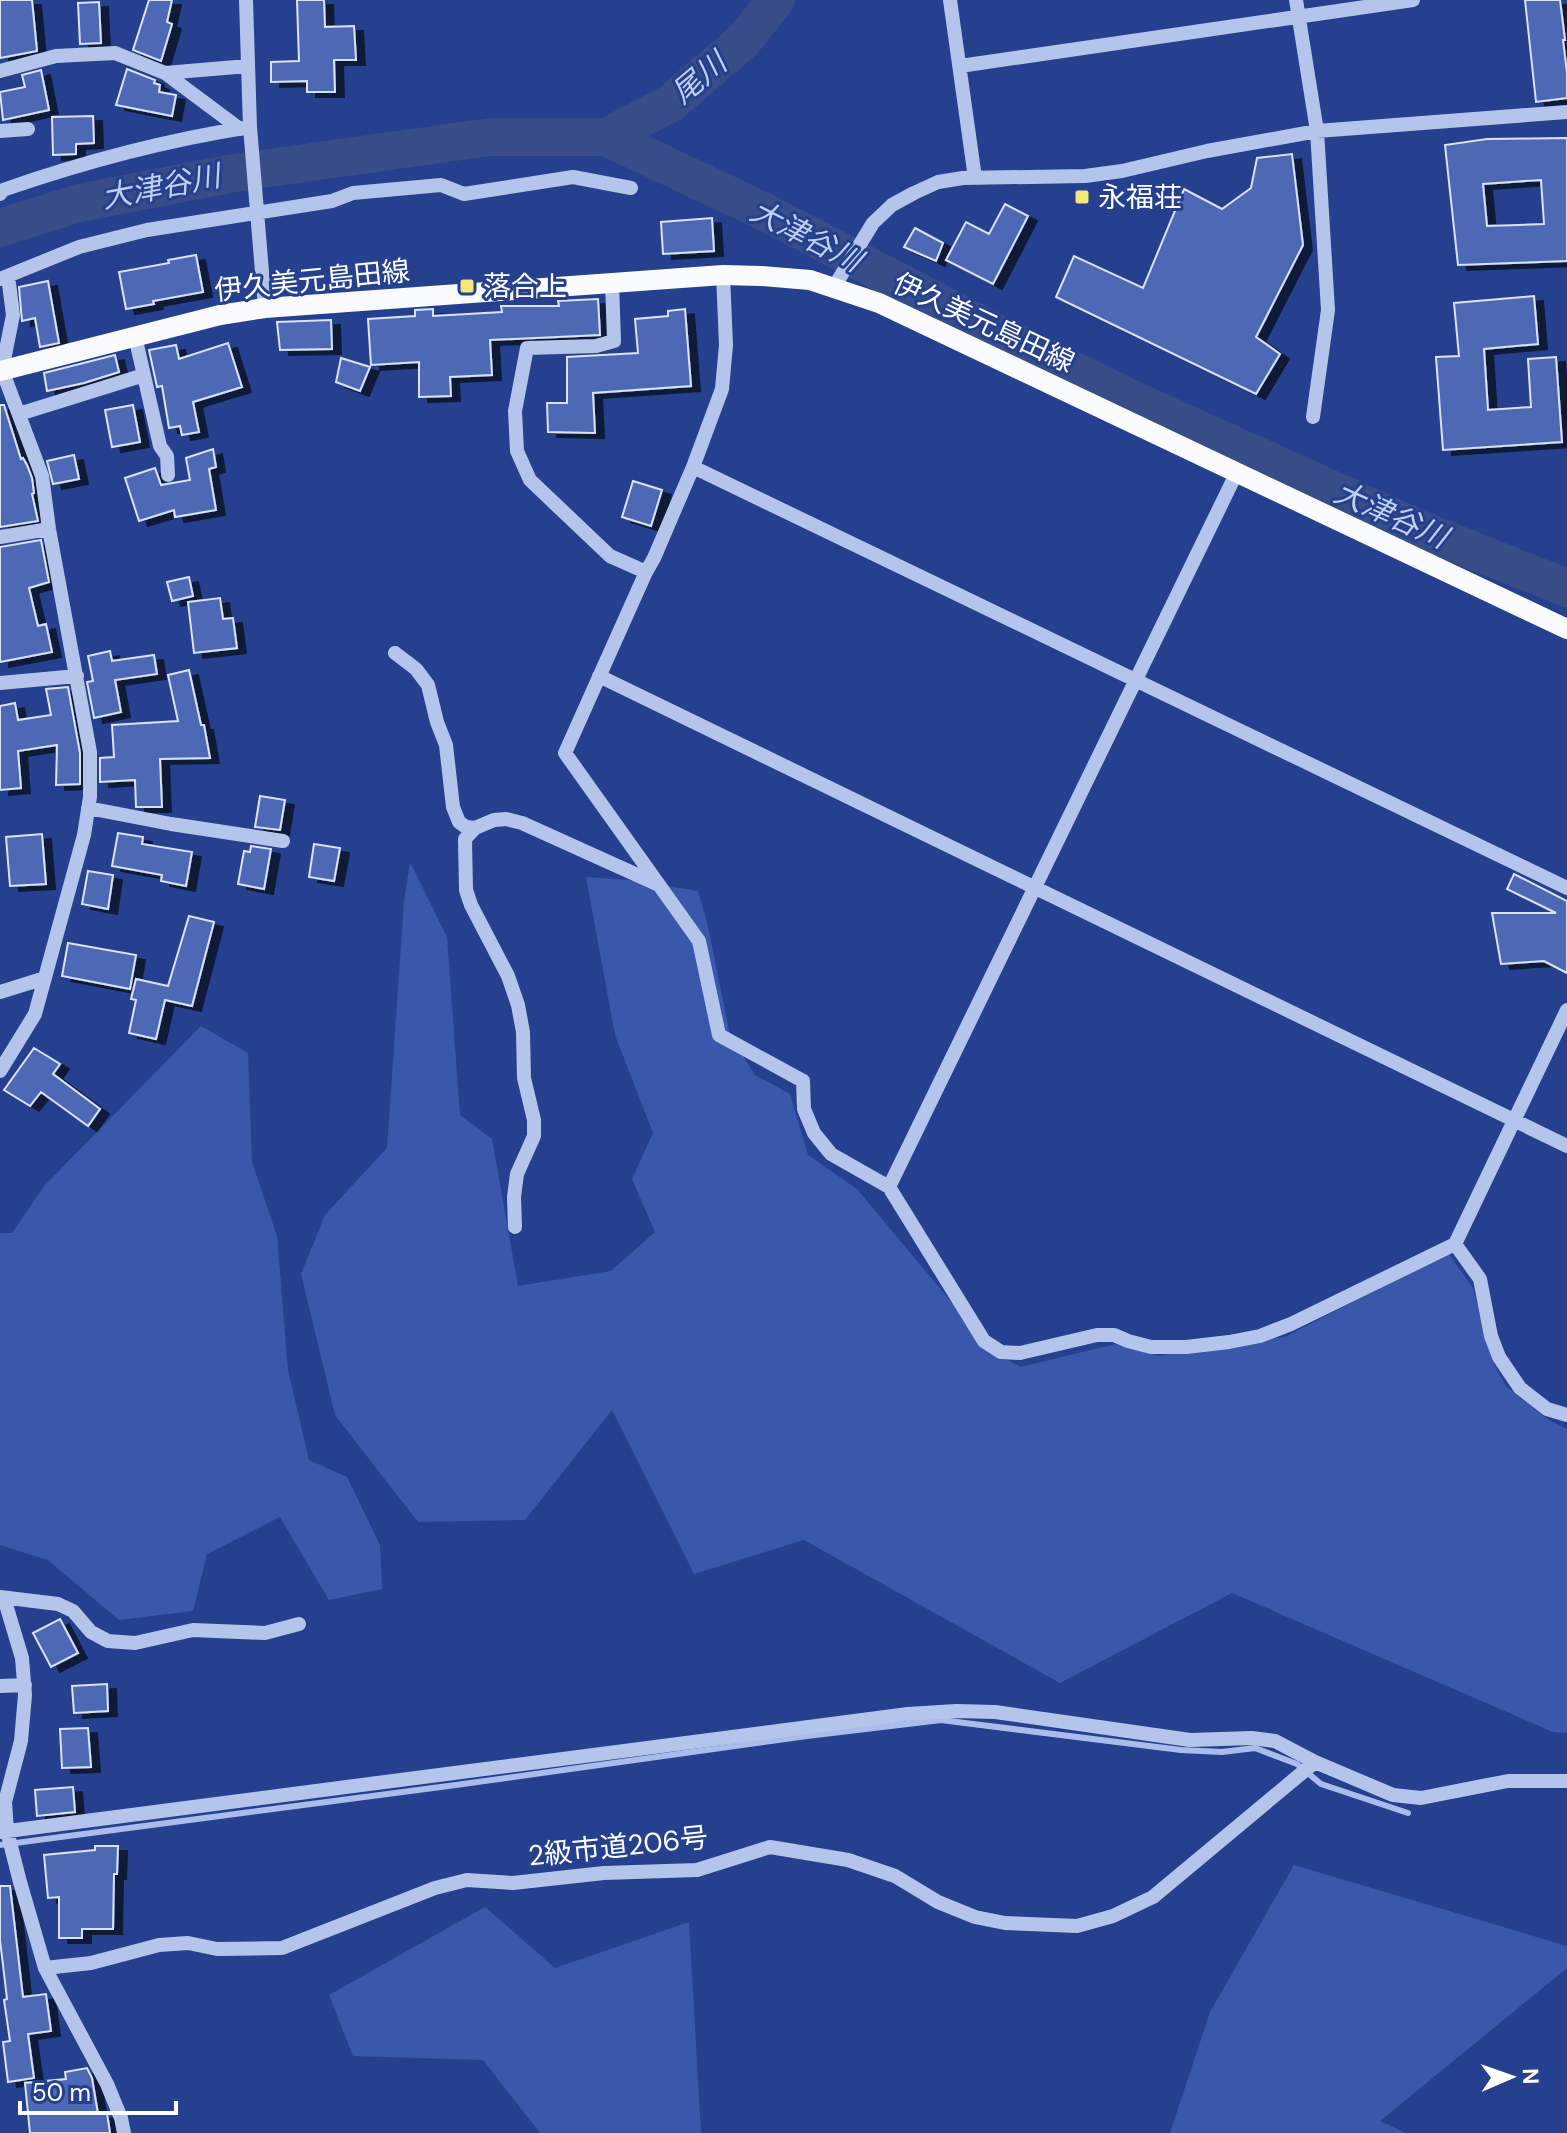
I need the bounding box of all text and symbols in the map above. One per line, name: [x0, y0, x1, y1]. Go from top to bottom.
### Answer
water label: 尾川: [663, 41, 736, 112]
water label: 大津谷川: [98, 155, 226, 217]
place label: 永福荘: [1098, 179, 1182, 216]
marker: 永福荘: [1073, 188, 1091, 206]
water label: 大津谷川: [744, 191, 871, 282]
street label: 伊久美元島田線: [213, 252, 411, 309]
street label: 伊久美元島田線: [887, 264, 1080, 381]
place label: 落合上: [483, 268, 567, 305]
marker: 落合上: [458, 277, 476, 295]
water label: 大津谷川: [1328, 472, 1457, 558]
street label: 2級市道206号: [526, 1819, 710, 1874]
north arrow: [1471, 2037, 1551, 2117]
scale bar: [20, 2065, 176, 2115]
text: N: [1516, 2068, 1545, 2085]
text: 50 m: [32, 2077, 91, 2108]

